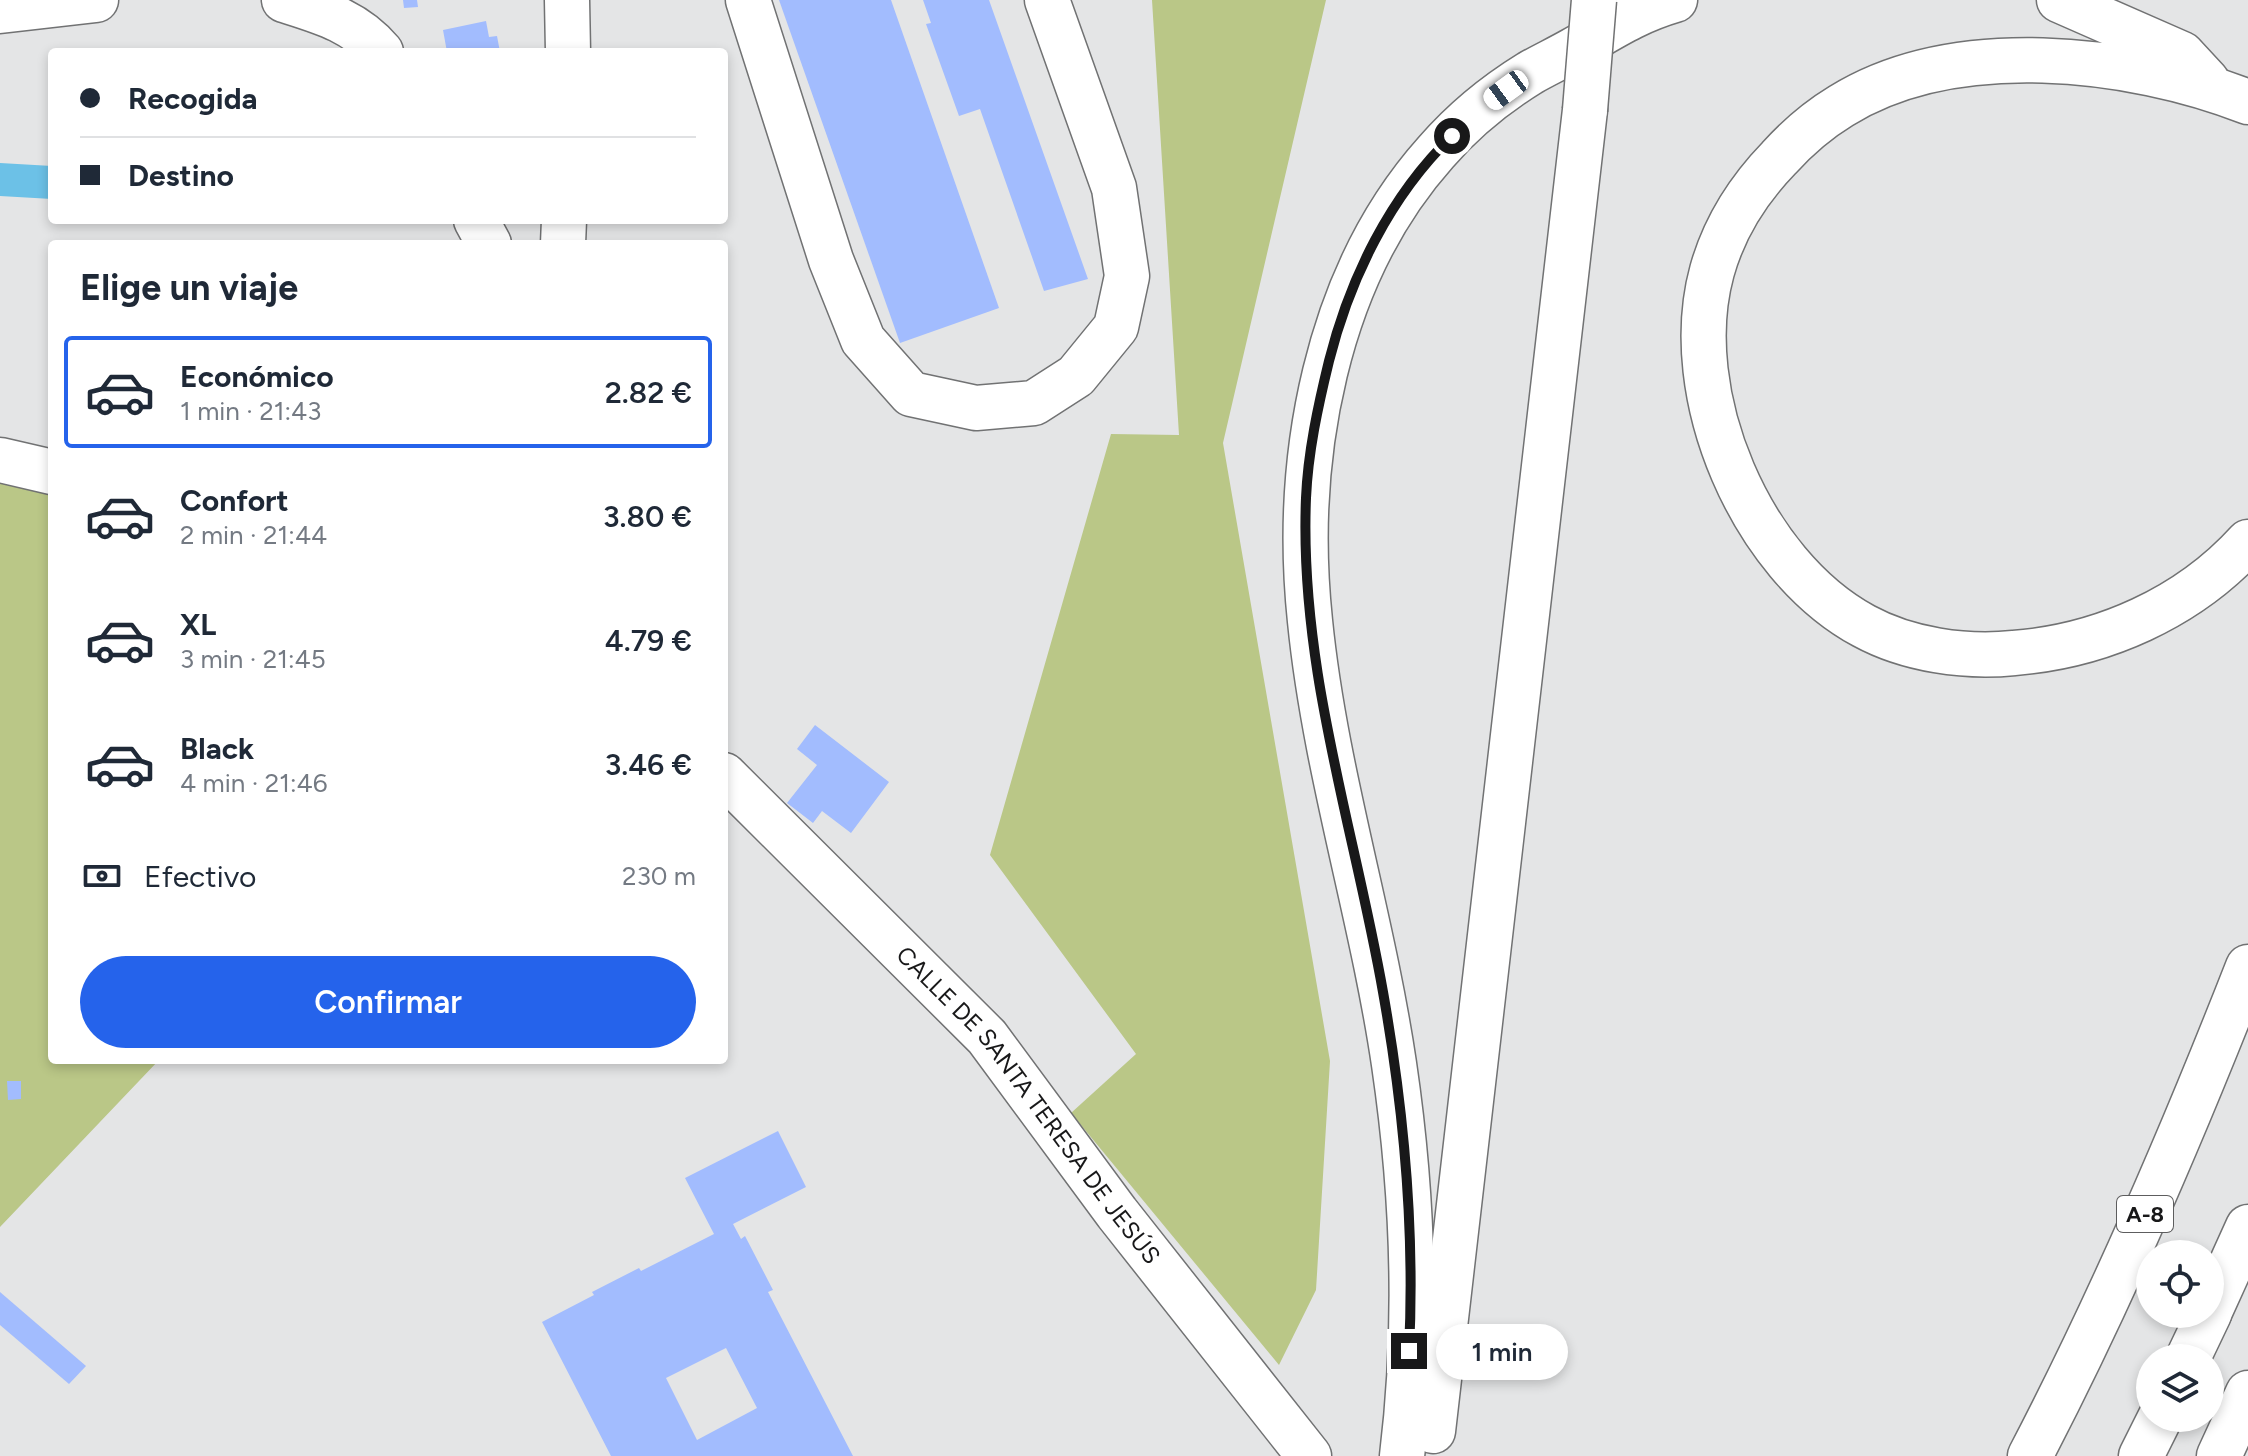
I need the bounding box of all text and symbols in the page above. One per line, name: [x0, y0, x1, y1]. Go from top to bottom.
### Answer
car: [1480, 66, 1532, 114]
text: Recogida: [128, 80, 258, 117]
route start: [1434, 118, 1470, 154]
text: Destino: [128, 157, 234, 194]
text: Elige un viaje: [80, 266, 298, 309]
icon: car: [84, 356, 156, 428]
text: Económico: [180, 358, 334, 395]
text: 2.82 €: [605, 374, 692, 411]
text: 1 min · 21:43: [180, 395, 321, 427]
icon: car: [84, 480, 156, 552]
text: Confort: [180, 482, 289, 519]
text: 3.80 €: [603, 498, 692, 535]
text: 2 min · 21:44: [180, 519, 327, 551]
icon: car: [84, 604, 156, 676]
text: XL: [180, 606, 216, 643]
text: 4.79 €: [605, 622, 692, 659]
text: 3 min · 21:45: [180, 643, 326, 675]
icon: car: [84, 728, 156, 800]
text: Black: [180, 730, 254, 767]
text: 3.46 €: [605, 746, 692, 783]
text: 4 min · 21:46: [180, 767, 327, 799]
icon: cash: [80, 854, 124, 898]
text: Efectivo: [144, 858, 256, 895]
text: 230 m: [622, 860, 696, 892]
street label: CALLE DE SANTA TERESA DE JESÚS: [890, 940, 1167, 1270]
button: Confirmar: [80, 956, 696, 1048]
road number: A-8: [2117, 1196, 2173, 1232]
map controls: [2136, 1240, 2224, 1432]
button: locate: [2136, 1240, 2224, 1328]
callout: 1 min: [1437, 1323, 1569, 1379]
route end: [1391, 1333, 1427, 1369]
text: 1 min: [1472, 1336, 1532, 1368]
button: layers: [2136, 1344, 2224, 1432]

